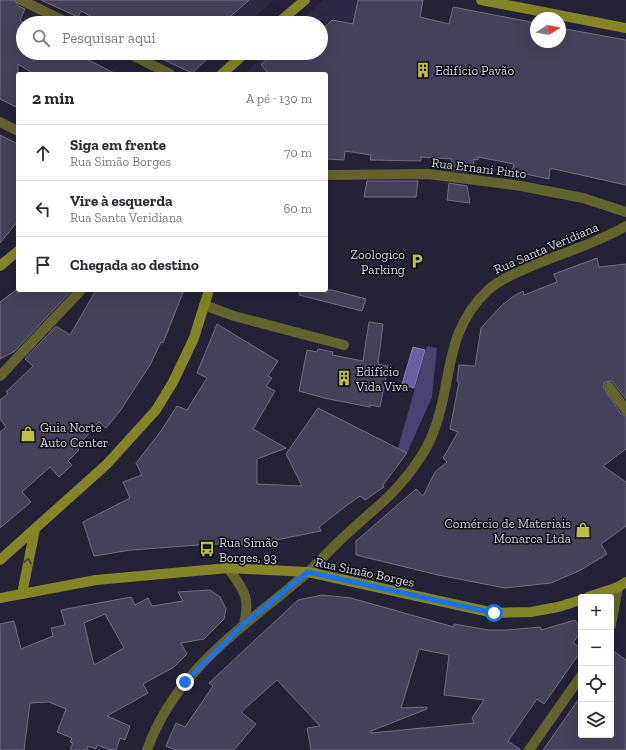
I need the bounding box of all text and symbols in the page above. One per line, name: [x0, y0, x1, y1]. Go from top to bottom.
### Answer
north arrow: [530, 12, 566, 48]
search box: [16, 16, 328, 60]
icon: search: [30, 27, 52, 49]
text: Pesquisar aqui: [62, 29, 156, 47]
building icon: Edifício Pavão: [414, 61, 432, 79]
place label: Edifício Pavão: [435, 63, 514, 78]
text: 2 min: [32, 88, 74, 108]
text: A pé · 130 m: [246, 91, 312, 106]
text: Siga em frente: [70, 136, 166, 154]
icon: ahead: [32, 142, 54, 164]
text: 70 m: [284, 145, 312, 160]
text: Rua Simão Borges: [70, 154, 171, 169]
street label: Rua Ernani Pinto: [431, 155, 528, 181]
text: Vire à esquerda: [70, 192, 173, 210]
icon: left: [32, 198, 54, 220]
text: 60 m: [283, 201, 312, 216]
text: Rua Santa Veridiana: [70, 210, 182, 225]
street label: Rua Santa Veridiana: [491, 219, 601, 277]
place label: Zoologico Parking: [351, 247, 405, 277]
parking icon: Zoologico Parking: [408, 252, 426, 270]
icon: arrive: [32, 254, 54, 276]
text: Chegada ao destino: [70, 256, 199, 274]
place label: Edifício Vida Viva: [355, 364, 409, 394]
building icon: Edifício Vida Viva: [335, 369, 353, 387]
place label: Guia Norte Auto Center: [40, 420, 108, 450]
shop icon: Guia Norte Auto Center: [19, 425, 37, 443]
place label: Comércio de Materiais Monarca Ltda: [444, 516, 572, 546]
shop icon: Comércio de Materiais Monarca Ltda: [574, 521, 592, 539]
place label: Rua Simão Borges, 93: [219, 535, 279, 565]
bus stop icon: Rua Simão Borges, 93: [198, 540, 216, 558]
street label: Rua Simão Borges: [314, 554, 416, 590]
one-way arrow: [24, 558, 32, 564]
map controls: [578, 594, 614, 738]
button: +: [578, 594, 614, 630]
route start: [485, 604, 503, 622]
button: −: [578, 630, 614, 666]
button: locate: [578, 666, 614, 702]
route end: [176, 673, 194, 691]
button: layers: [578, 702, 614, 738]

